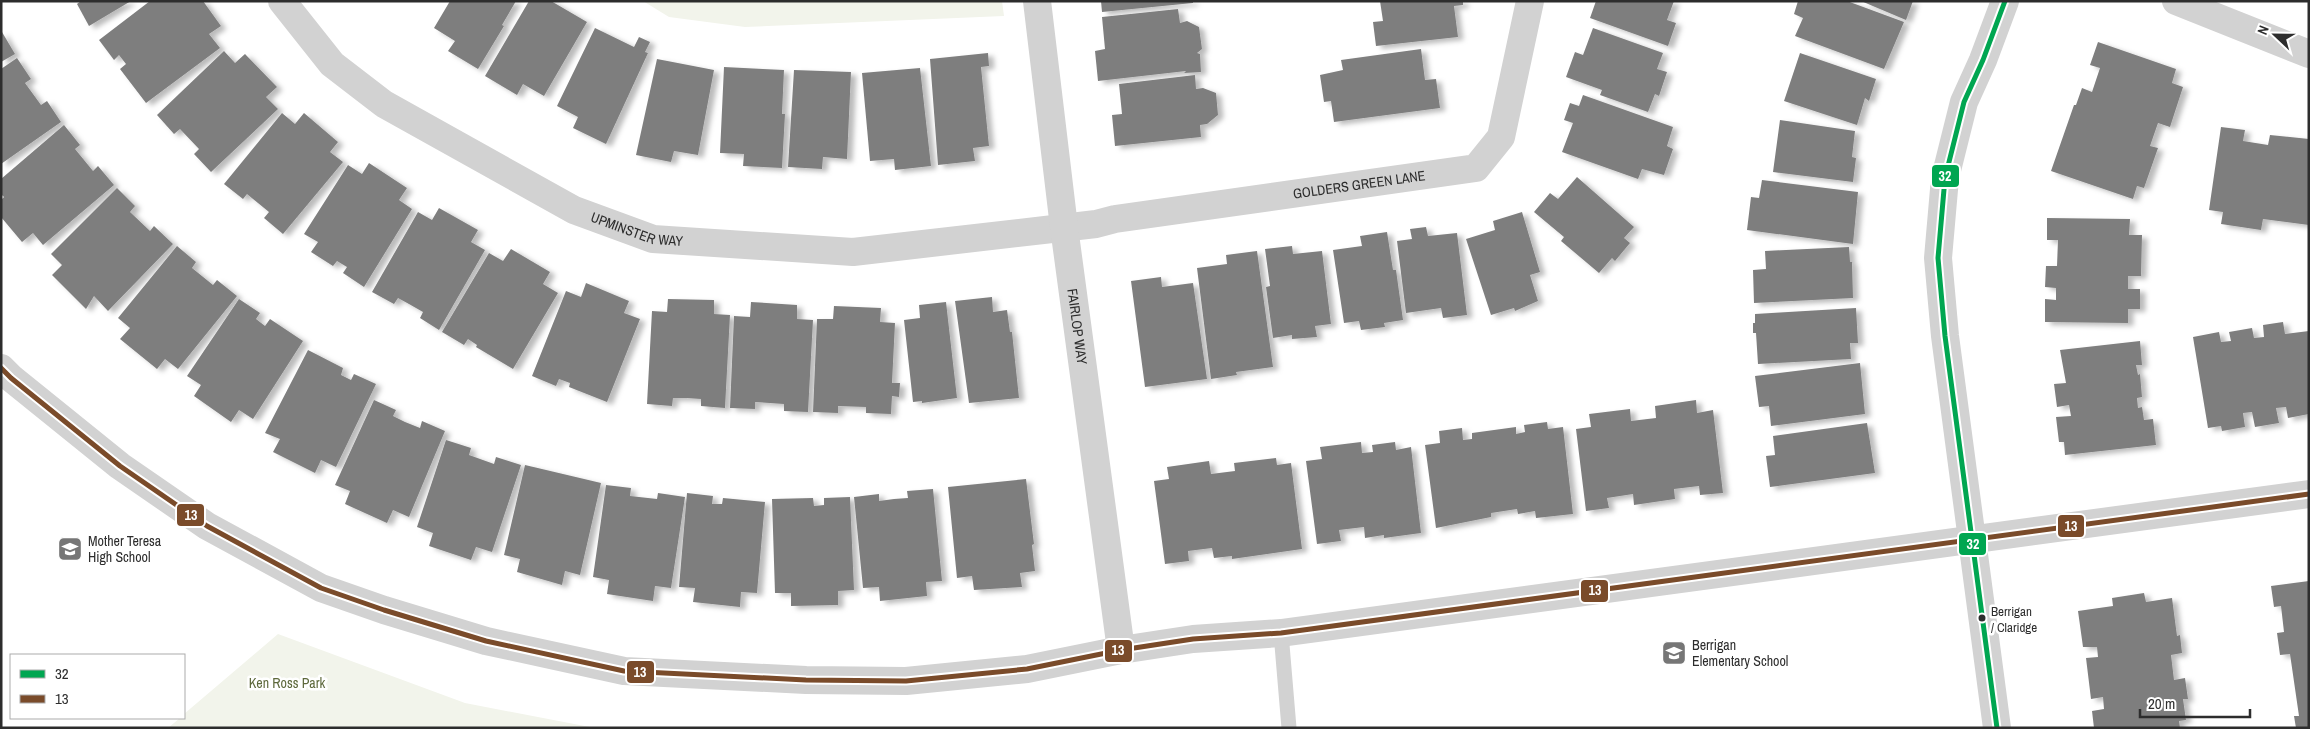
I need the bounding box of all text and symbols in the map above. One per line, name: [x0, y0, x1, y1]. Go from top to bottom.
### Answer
north arrow: [2250, 10, 2300, 60]
text: N: [2253, 23, 2273, 37]
line badge: 32: [1931, 164, 1960, 188]
street label: GOLDERS GREEN LANE: [1292, 166, 1427, 203]
text: 32: [1939, 167, 1951, 185]
street label: UPMINSTER WAY: [588, 208, 684, 250]
street label: FAIRLOP WAY: [1063, 287, 1091, 366]
line badge: 13: [176, 503, 205, 527]
text: 13: [185, 506, 197, 524]
line badge: 13: [2057, 514, 2085, 538]
text: 13: [2065, 517, 2077, 535]
place label: Mother Teresa High School: [88, 532, 162, 566]
line badge: 32: [1958, 532, 1987, 556]
text: 32: [1967, 535, 1979, 553]
school or university icon: Mother Teresa High School: [57, 536, 83, 562]
line badge: 13: [1580, 579, 1609, 603]
text: 13: [1589, 581, 1601, 599]
place label: Berrigan / Claridge: [1991, 603, 2037, 636]
marker: Berrigan / Claridge: [1977, 613, 1987, 623]
place label: Berrigan Elementary School: [1692, 636, 1788, 670]
line badge: 13: [1104, 639, 1133, 663]
school or university icon: Berrigan Elementary School: [1661, 640, 1687, 666]
text: 13: [1112, 641, 1124, 659]
legend: [10, 654, 185, 719]
line badge: 13: [626, 660, 655, 684]
text: 32: [55, 663, 69, 684]
text: 13: [634, 663, 646, 681]
park label: Ken Ross Park: [249, 674, 326, 692]
scale bar: [2140, 686, 2250, 718]
text: 13: [55, 688, 69, 709]
text: 20 m: [2148, 693, 2175, 714]

